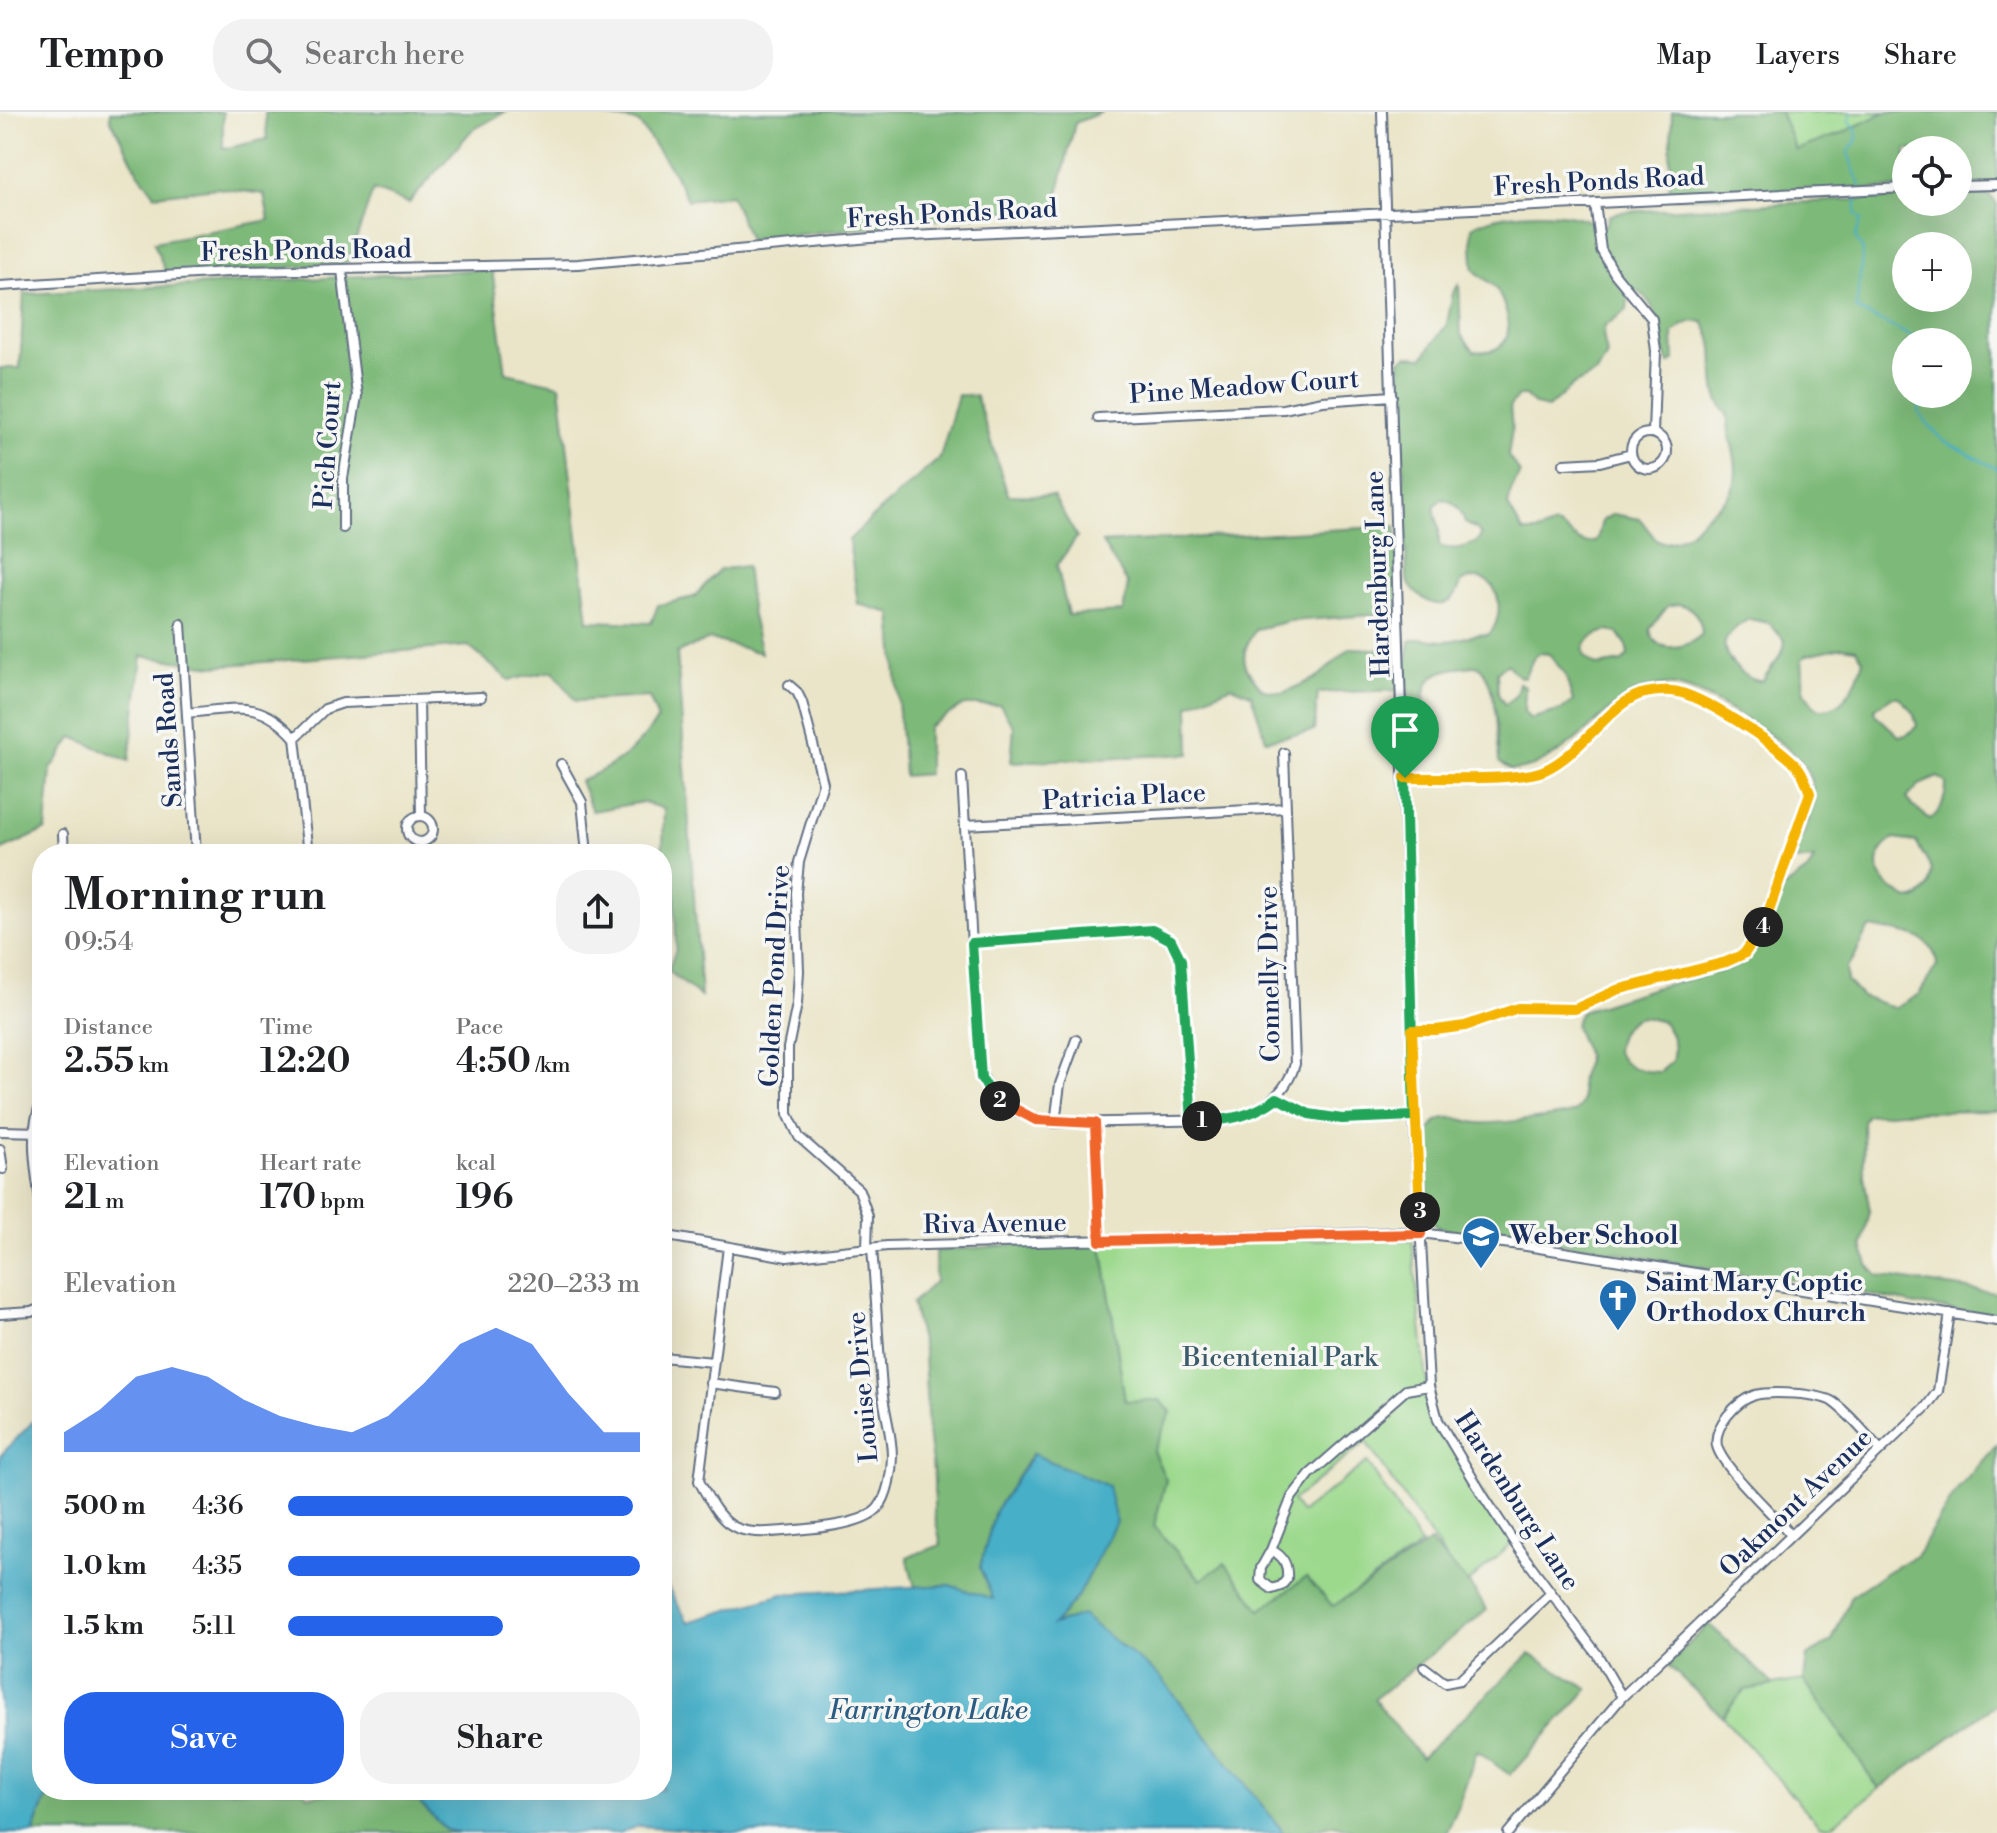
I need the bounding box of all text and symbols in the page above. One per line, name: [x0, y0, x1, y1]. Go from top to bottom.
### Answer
search box: [213, 19, 773, 91]
text: Tempo: [40, 32, 165, 79]
icon: search: [241, 33, 285, 77]
text: Search here: [305, 36, 465, 74]
text: Map: [1657, 38, 1712, 73]
text: Layers: [1756, 38, 1840, 73]
text: Share: [1884, 38, 1957, 73]
map controls: [1892, 136, 1972, 408]
button: locate: [1892, 136, 1972, 216]
street label: Fresh Ponds Road: [1493, 160, 1705, 204]
street label: Fresh Ponds Road: [846, 192, 1058, 236]
button: +: [1892, 232, 1972, 312]
street label: Fresh Ponds Road: [200, 233, 412, 269]
button: −: [1892, 328, 1972, 408]
street label: Pine Meadow Court: [1128, 363, 1360, 411]
street label: Pich Court: [308, 380, 348, 510]
street label: Hardenburg Lane: [1358, 470, 1398, 678]
street label: Sands Road: [148, 671, 190, 809]
pin: [1371, 696, 1439, 778]
icon: arrive: [1383, 708, 1427, 752]
street label: Patricia Place: [1041, 777, 1207, 817]
street label: Golden Pond Drive: [753, 864, 797, 1088]
text: Morning run: [64, 868, 326, 923]
button: share: [556, 870, 640, 954]
street label: Connelly Drive: [1252, 886, 1288, 1062]
pin: 4: [1743, 907, 1783, 947]
text: 4: [1756, 913, 1770, 940]
text: 09:54: [64, 926, 133, 958]
text: Distance: [64, 1014, 153, 1041]
text: Time: [260, 1014, 313, 1041]
text: Pace: [456, 1014, 503, 1041]
text: 2.55: [64, 1041, 134, 1083]
text: 12:20: [260, 1041, 351, 1083]
text: 4:50: [456, 1041, 531, 1083]
text: km: [134, 1052, 169, 1079]
text: /km: [531, 1052, 570, 1079]
pin: 2: [980, 1081, 1020, 1121]
text: 2: [993, 1087, 1007, 1114]
pin: 1: [1182, 1101, 1222, 1141]
text: 1: [1197, 1107, 1207, 1134]
text: Elevation: [64, 1150, 159, 1177]
text: Heart rate: [260, 1150, 362, 1177]
text: kcal: [456, 1150, 496, 1177]
text: 21: [64, 1177, 101, 1219]
text: 170: [260, 1177, 316, 1219]
text: 196: [456, 1177, 513, 1219]
text: m: [101, 1188, 125, 1215]
text: bpm: [316, 1188, 365, 1215]
pin: 3: [1400, 1192, 1440, 1232]
text: 3: [1413, 1198, 1427, 1225]
street label: Riva Avenue: [923, 1207, 1067, 1241]
school or university icon: Weber School: [1460, 1215, 1502, 1270]
place label: Weber School: [1508, 1220, 1679, 1252]
place label: Saint Mary Coptic Orthodox Church: [1646, 1267, 1866, 1329]
text: Elevation: [64, 1268, 177, 1300]
text: 220–233 m: [507, 1268, 640, 1300]
church icon: Saint Mary Coptic Orthodox Church: [1597, 1277, 1639, 1332]
street label: Louise Drive: [840, 1310, 886, 1464]
park label: Bicentenial Park: [1181, 1342, 1379, 1374]
street label: Hardenburg Lane: [1447, 1406, 1587, 1596]
street label: Oakmont Avenue: [1713, 1422, 1879, 1584]
text: 500 m: [64, 1490, 146, 1522]
text: 4:36: [192, 1490, 243, 1522]
text: 1.0 km: [64, 1550, 147, 1582]
text: 4:35: [192, 1550, 242, 1582]
text: 1.5 km: [64, 1610, 144, 1642]
text: 5:11: [192, 1610, 235, 1642]
button: Save: [64, 1692, 344, 1784]
button: Share: [360, 1692, 640, 1784]
water label: Farrington Lake: [828, 1693, 1028, 1728]

